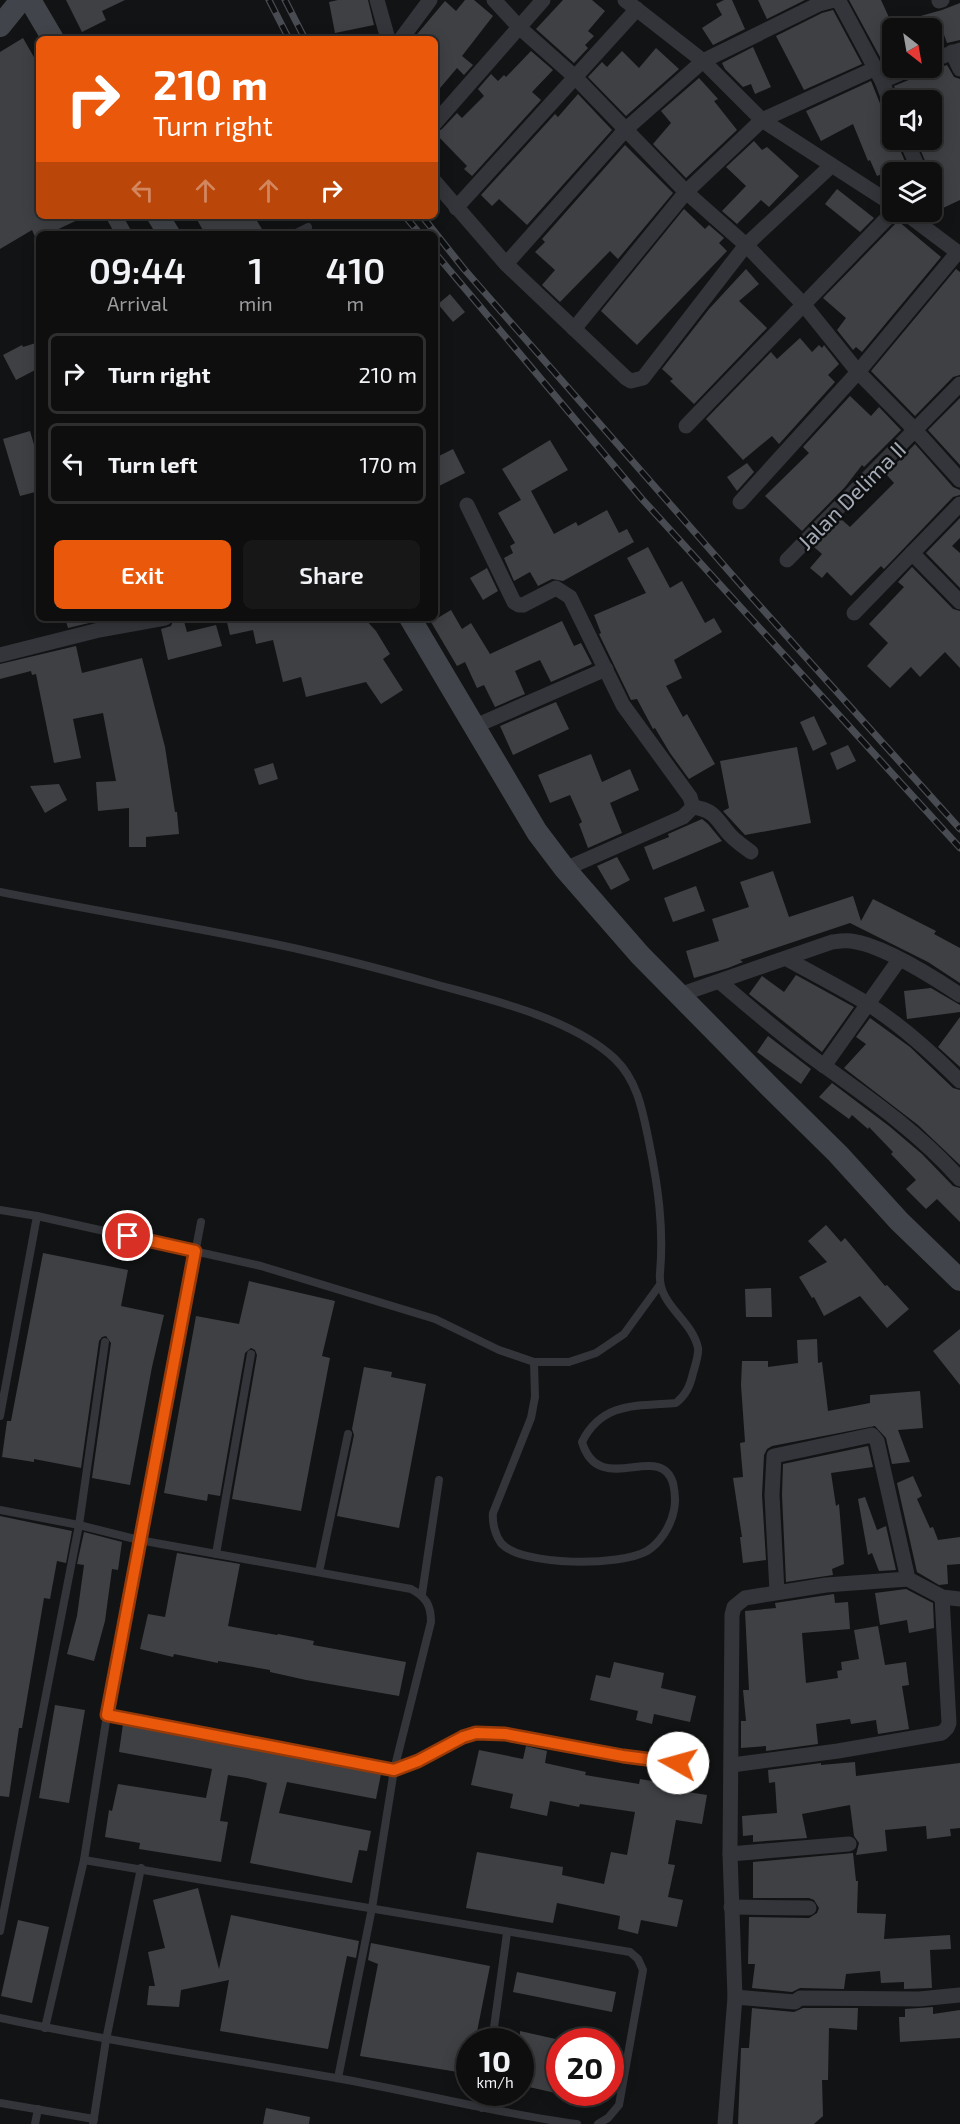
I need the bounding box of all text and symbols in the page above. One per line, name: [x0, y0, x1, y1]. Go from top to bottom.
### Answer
north arrow: [882, 18, 942, 78]
map controls: [882, 18, 942, 222]
text: 210 m: [153, 58, 268, 108]
icon: right: [54, 60, 132, 138]
button: sound: [882, 90, 942, 150]
text: Turn right: [153, 109, 273, 141]
button: layers: [882, 162, 942, 222]
icon: left: [126, 174, 159, 207]
icon: ahead: [189, 174, 222, 207]
icon: ahead: [252, 174, 285, 207]
icon: right: [315, 174, 348, 207]
text: 09:44: [89, 248, 186, 291]
text: 1: [248, 248, 263, 291]
text: 410: [325, 248, 385, 291]
text: Arrival: [107, 291, 168, 315]
text: min: [239, 291, 273, 315]
text: m: [347, 291, 364, 315]
icon: right: [57, 357, 90, 390]
text: Turn right: [108, 361, 210, 387]
text: 210 m: [358, 361, 417, 387]
street label: Jalan Delima II: [792, 436, 910, 554]
icon: left: [57, 447, 90, 480]
text: Turn left: [108, 451, 197, 477]
text: 170 m: [360, 451, 417, 477]
button: Exit: [54, 540, 231, 609]
button: Share: [243, 540, 420, 609]
pin: [102, 1210, 153, 1261]
icon: arrive: [111, 1219, 144, 1252]
position arrow: [646, 1731, 710, 1795]
speed limit sign: 20: [546, 2028, 624, 2106]
text: 10: [479, 2042, 511, 2078]
text: km/h: [476, 2073, 514, 2091]

